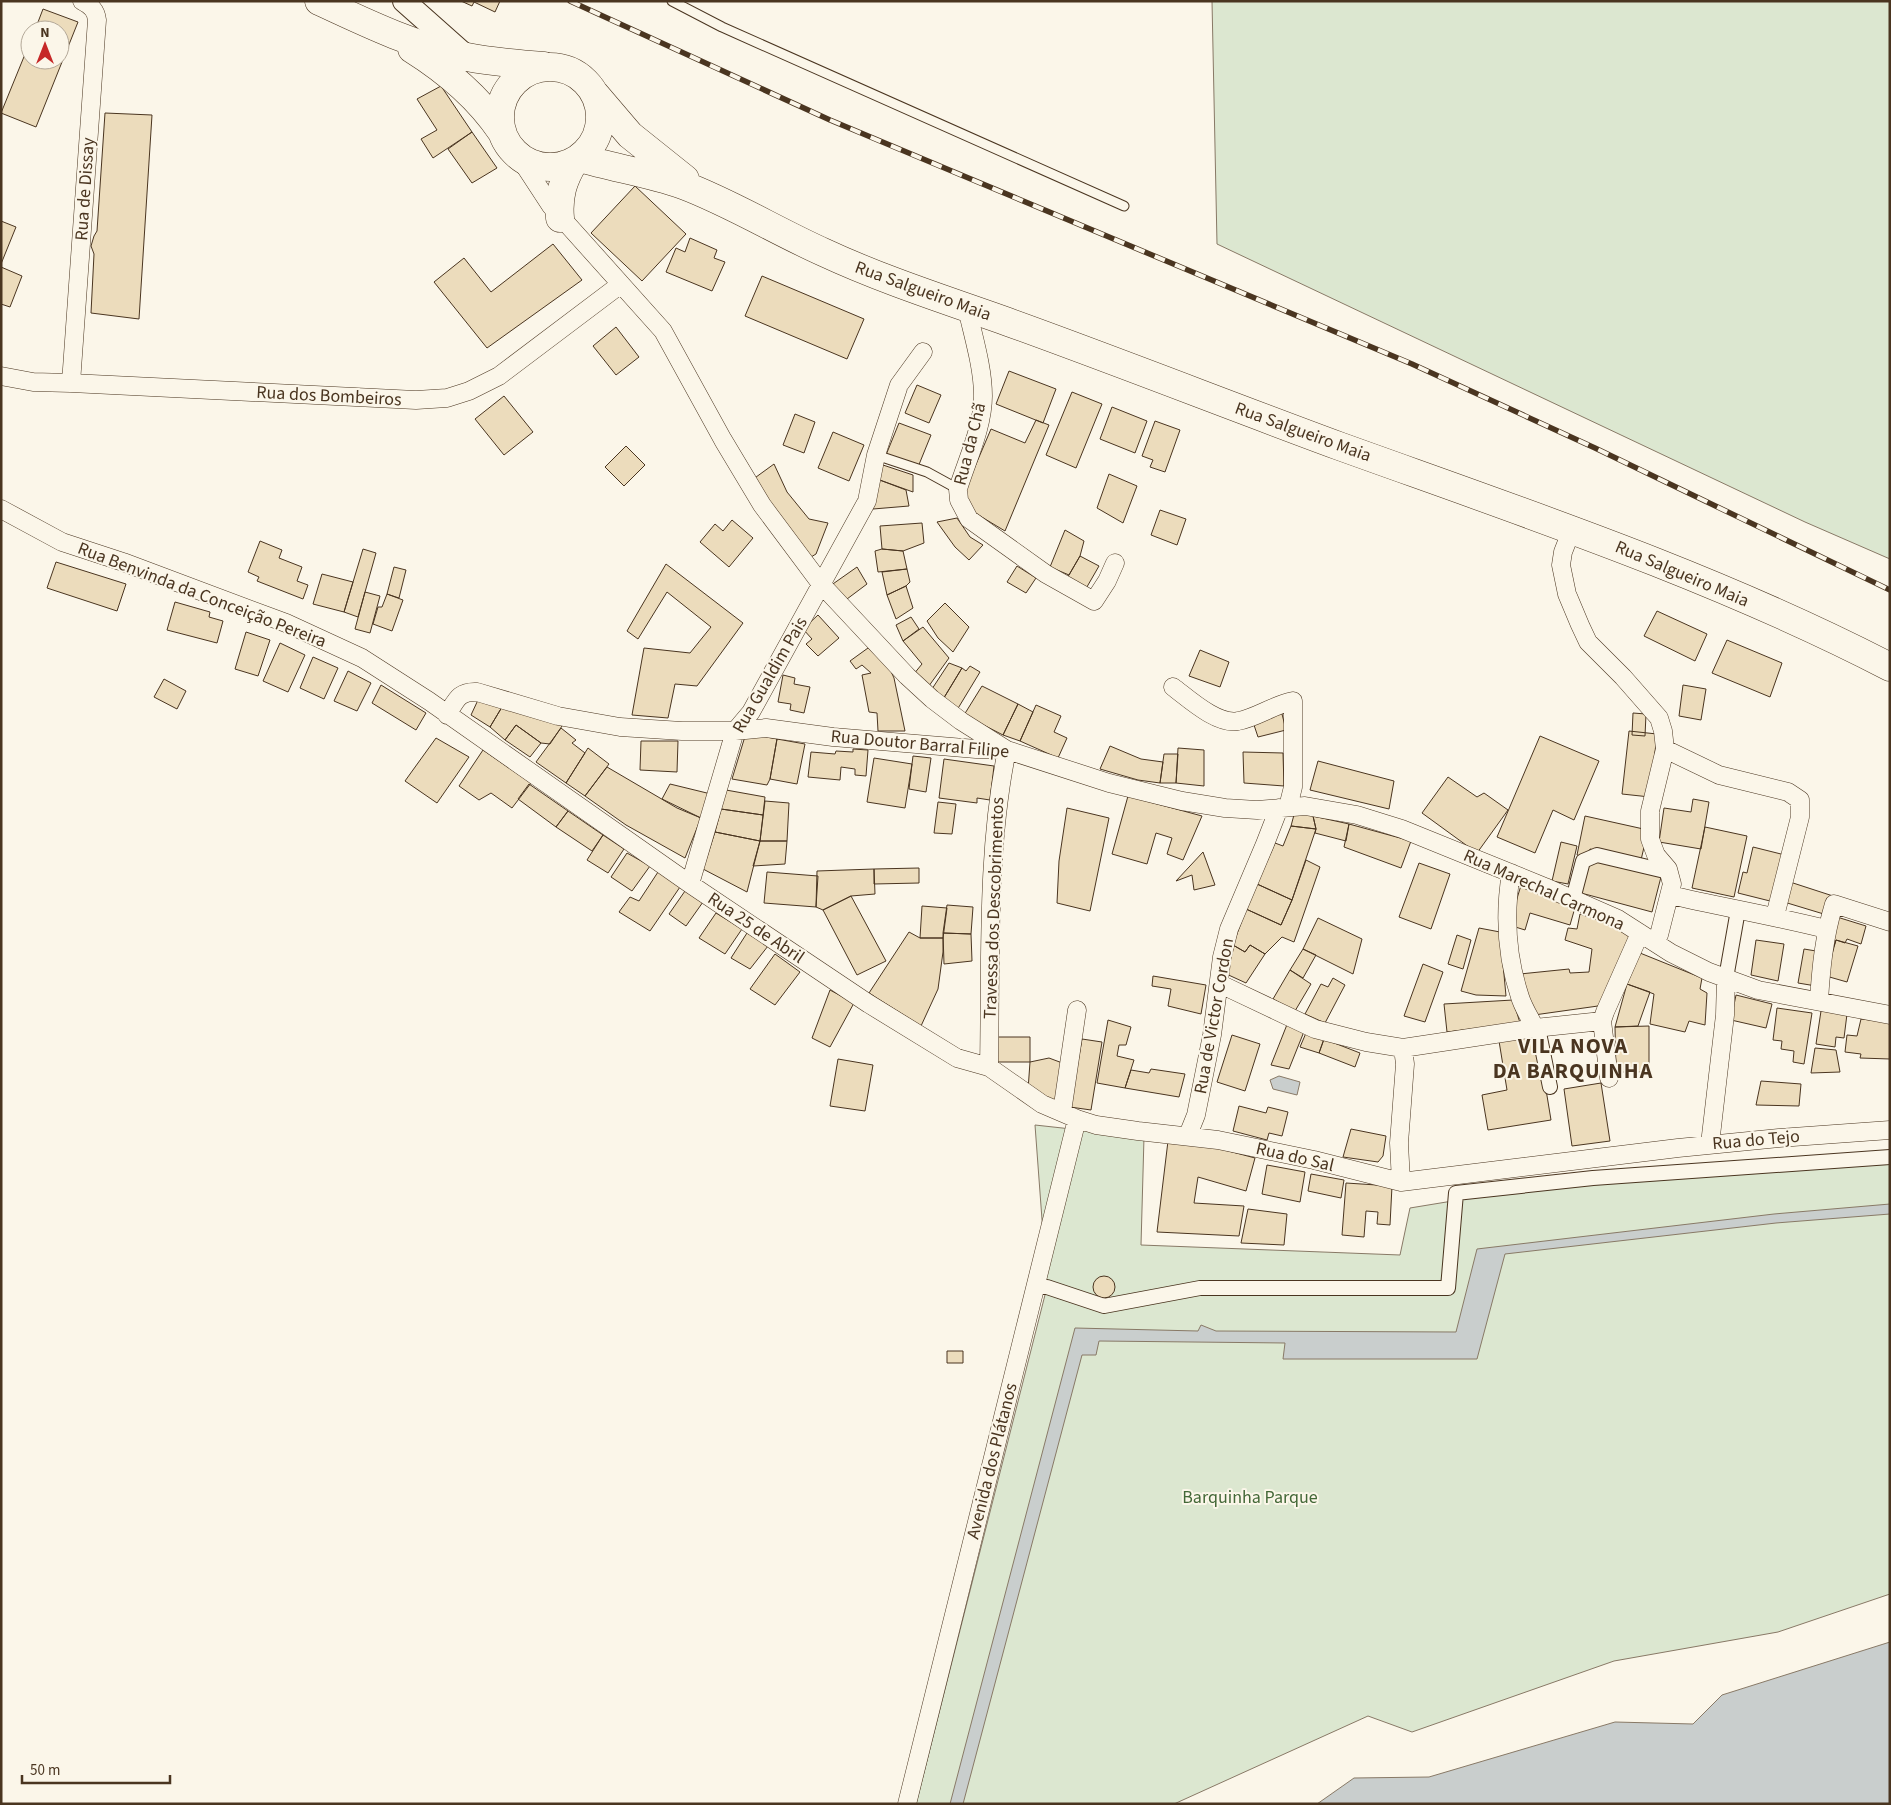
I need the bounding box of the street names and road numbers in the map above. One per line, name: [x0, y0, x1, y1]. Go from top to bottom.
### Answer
street label: Rua de Dissay: [69, 136, 101, 241]
street label: Rua Salgueiro Maia: [851, 255, 995, 327]
street label: Rua dos Bombeiros: [256, 380, 402, 412]
street label: Rua Salgueiro Maia: [1231, 396, 1375, 468]
street label: Rua da Chã: [948, 400, 992, 488]
street label: Rua Salgueiro Maia: [1611, 535, 1753, 613]
street label: Rua Benvinda da Conceição Pereira: [74, 536, 330, 654]
street label: Rua Gualdim Pais: [727, 612, 813, 738]
street label: Rua Doutor Barral Filipe: [830, 724, 1010, 764]
street label: Travessa dos Descobrimentos: [978, 797, 1010, 1019]
street label: Rua Marechal Carmona: [1459, 843, 1629, 937]
street label: Rua 25 de Abril: [703, 886, 809, 970]
street label: Rua de Victor Cordon: [1188, 936, 1240, 1096]
street label: Rua do Tejo: [1711, 1124, 1801, 1156]
street label: Rua do Sal: [1254, 1136, 1336, 1178]
street label: Avenida dos Plátanos: [960, 1380, 1024, 1542]

